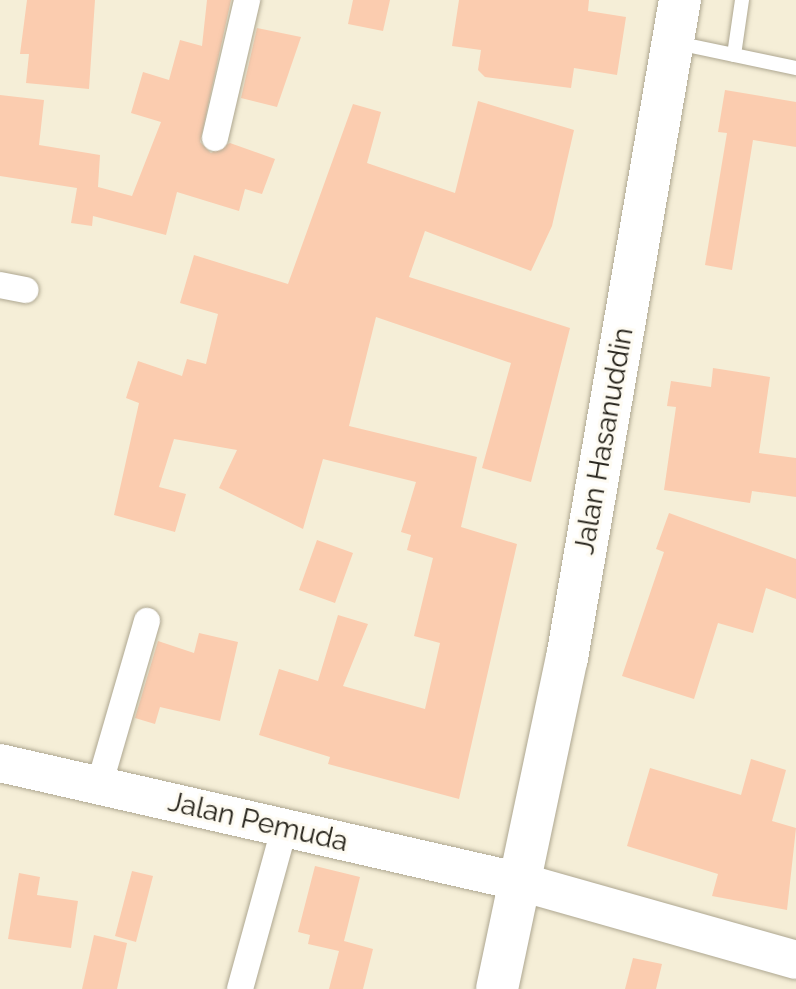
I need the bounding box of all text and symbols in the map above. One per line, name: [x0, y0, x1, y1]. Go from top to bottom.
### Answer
street label: Jalan Hasanuddin: [568, 325, 640, 557]
street label: Jalan Pemuda: [165, 785, 351, 859]

